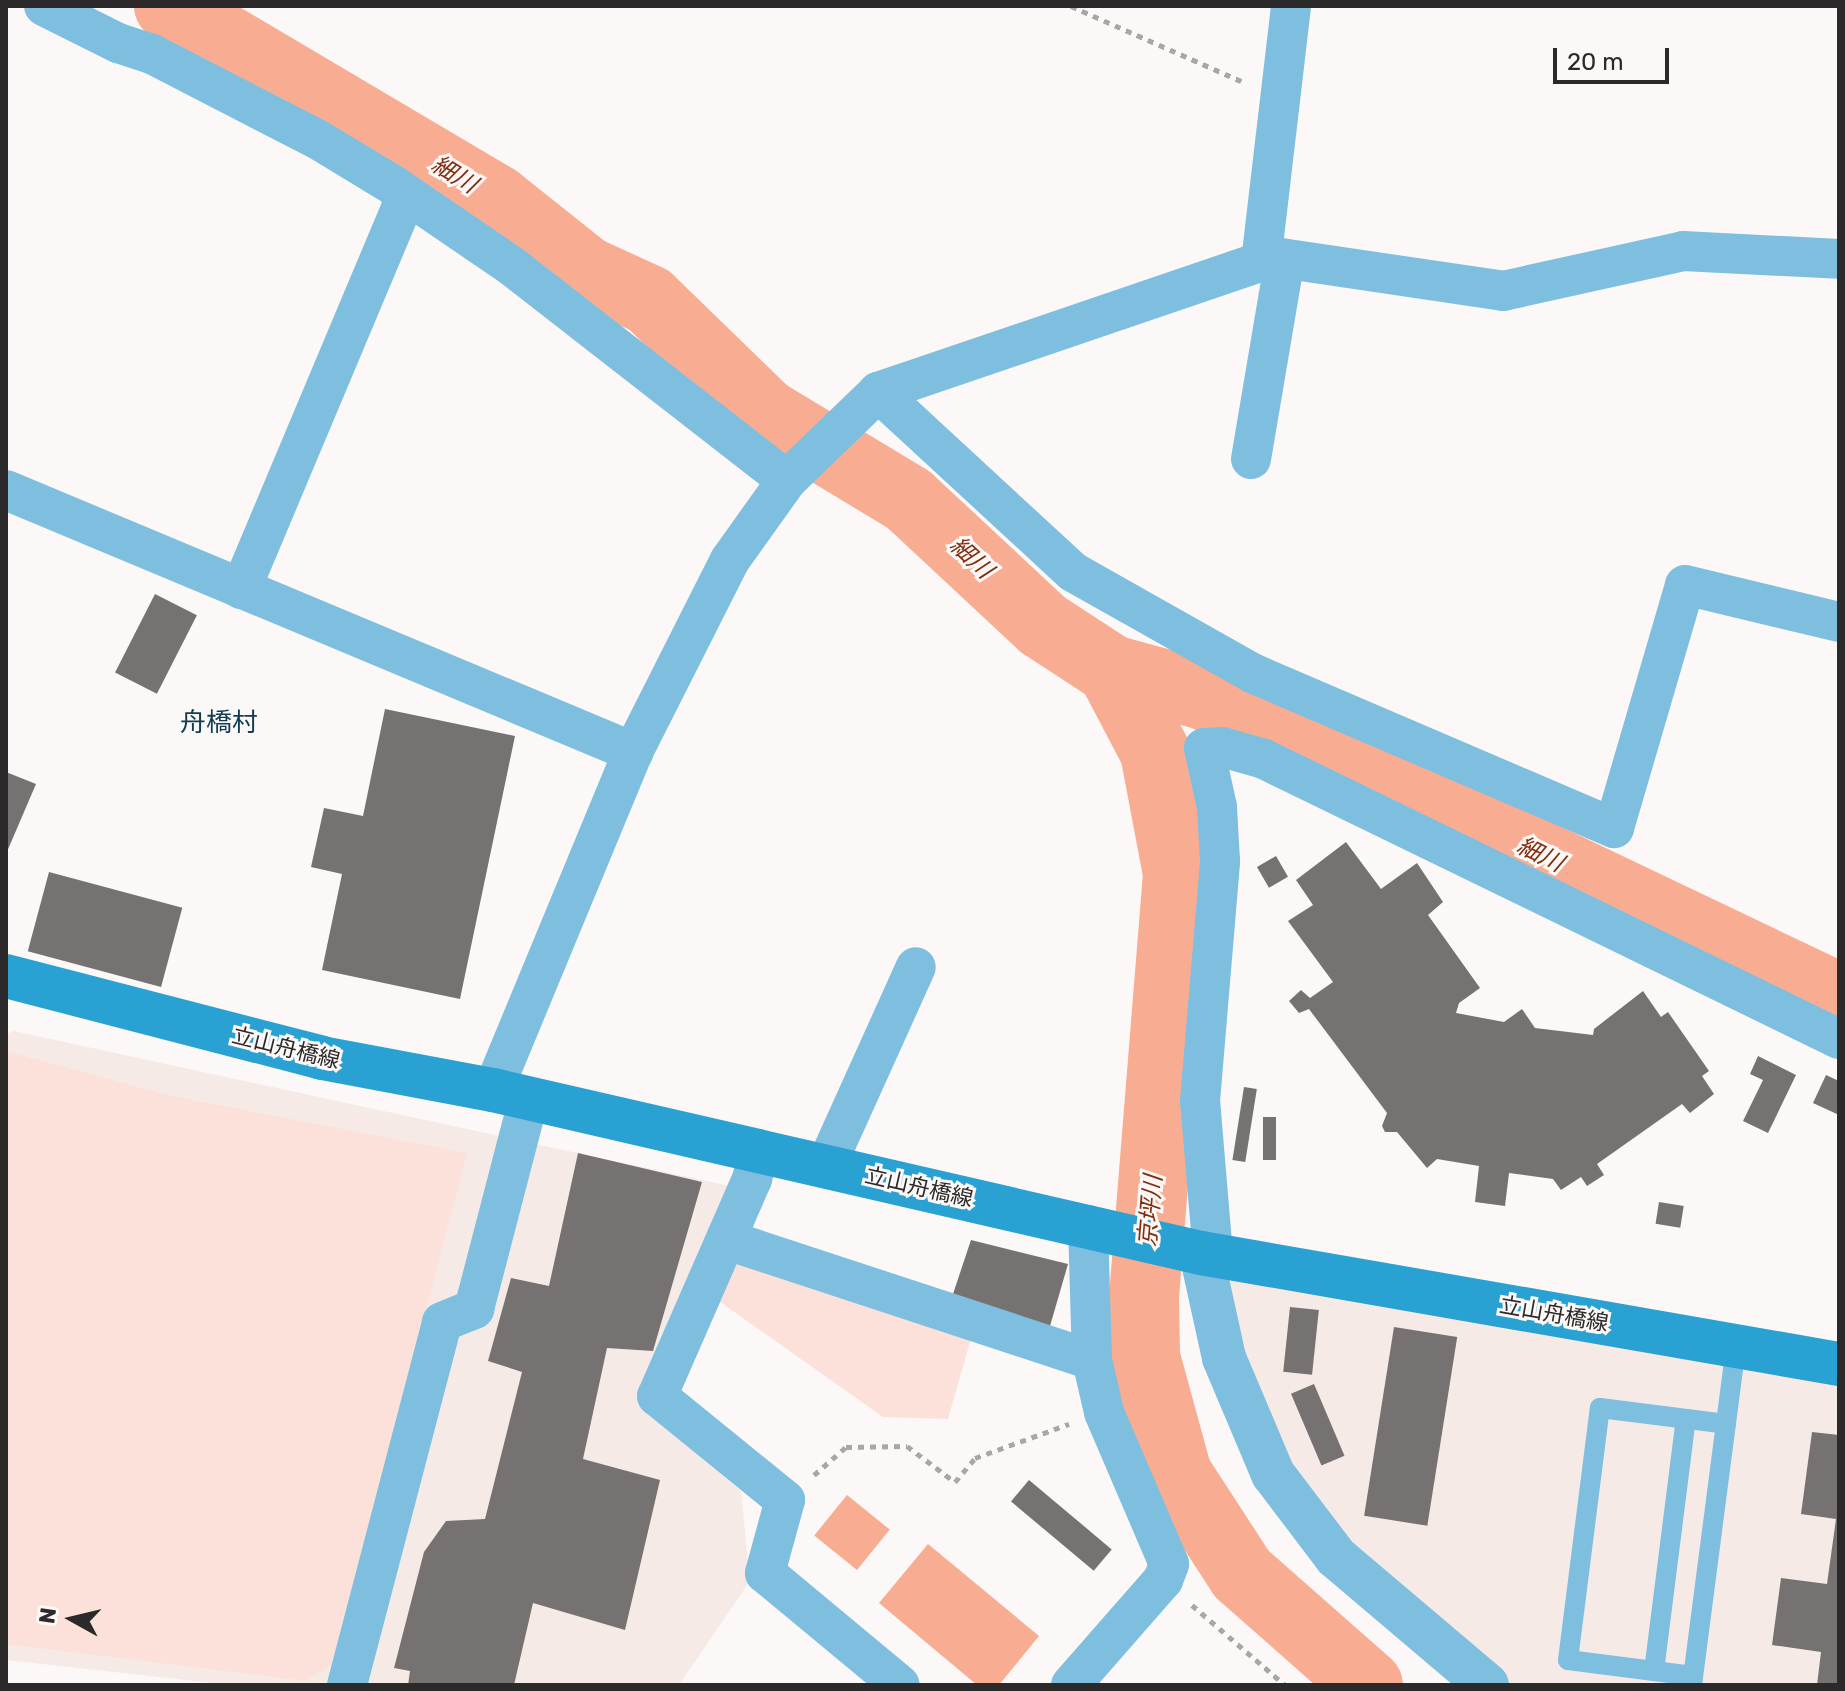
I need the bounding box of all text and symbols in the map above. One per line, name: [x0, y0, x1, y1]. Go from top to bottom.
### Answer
scale bar: [1557, 32, 1673, 82]
text: 20 m: [1567, 48, 1624, 76]
water label: 細川: [426, 150, 482, 200]
water label: 細川: [944, 531, 998, 585]
district label: 舟橋村: [180, 707, 258, 739]
water label: 細川: [1512, 832, 1568, 878]
street label: 立山舟橋線: [229, 1022, 343, 1074]
street label: 立山舟橋線: [862, 1162, 976, 1212]
water label: 京坪川: [1134, 1174, 1168, 1248]
street label: 立山舟橋線: [1498, 1291, 1610, 1337]
north arrow: [32, 1579, 112, 1659]
text: N: [33, 1606, 62, 1625]

